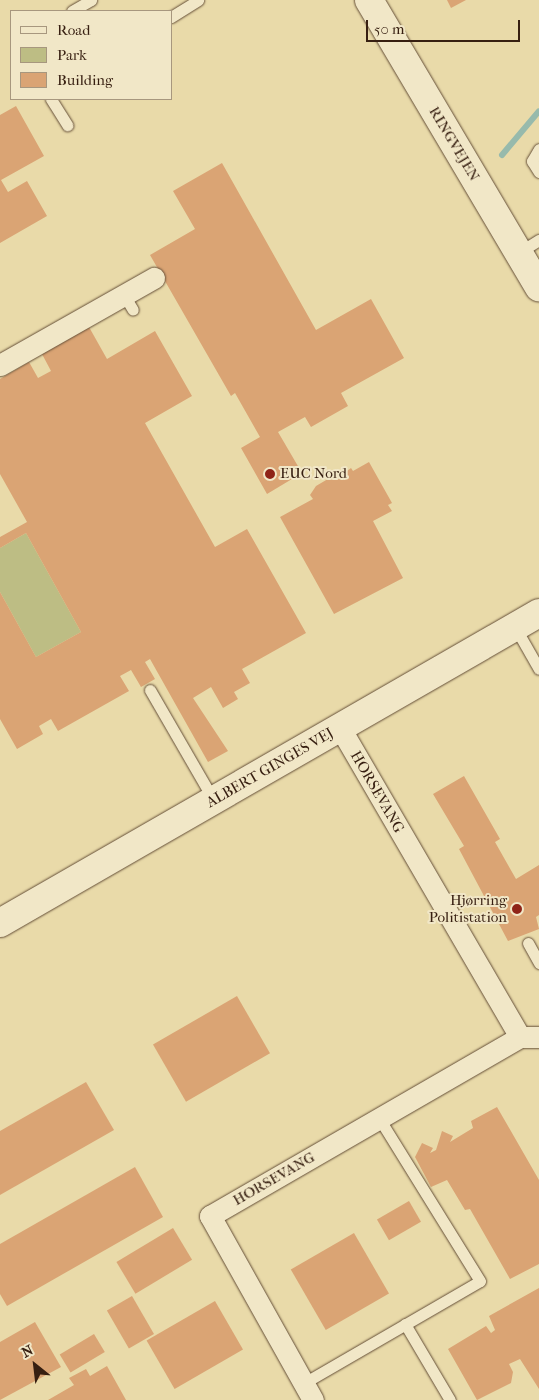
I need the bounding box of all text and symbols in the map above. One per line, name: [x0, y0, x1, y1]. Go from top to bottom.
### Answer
legend: [10, 10, 172, 100]
scale bar: [369, 10, 523, 42]
text: 50 m: [374, 20, 404, 38]
text: Road: [57, 21, 90, 39]
text: Park: [57, 46, 87, 64]
text: Building: [57, 71, 113, 89]
street label: RINGVEJEN: [425, 103, 483, 185]
place label: EUC Nord: [280, 465, 347, 483]
marker: EUC Nord: [264, 468, 276, 480]
street label: ALBERT GINGES VEJ: [203, 724, 337, 812]
street label: HORSEVANG: [346, 748, 408, 836]
place label: Hjørring Politistation: [429, 891, 507, 926]
marker: Hjørring Politistation: [511, 903, 523, 915]
street label: HORSEVANG: [230, 1148, 318, 1210]
north arrow: [10, 1340, 60, 1390]
text: N: [19, 1341, 36, 1361]

